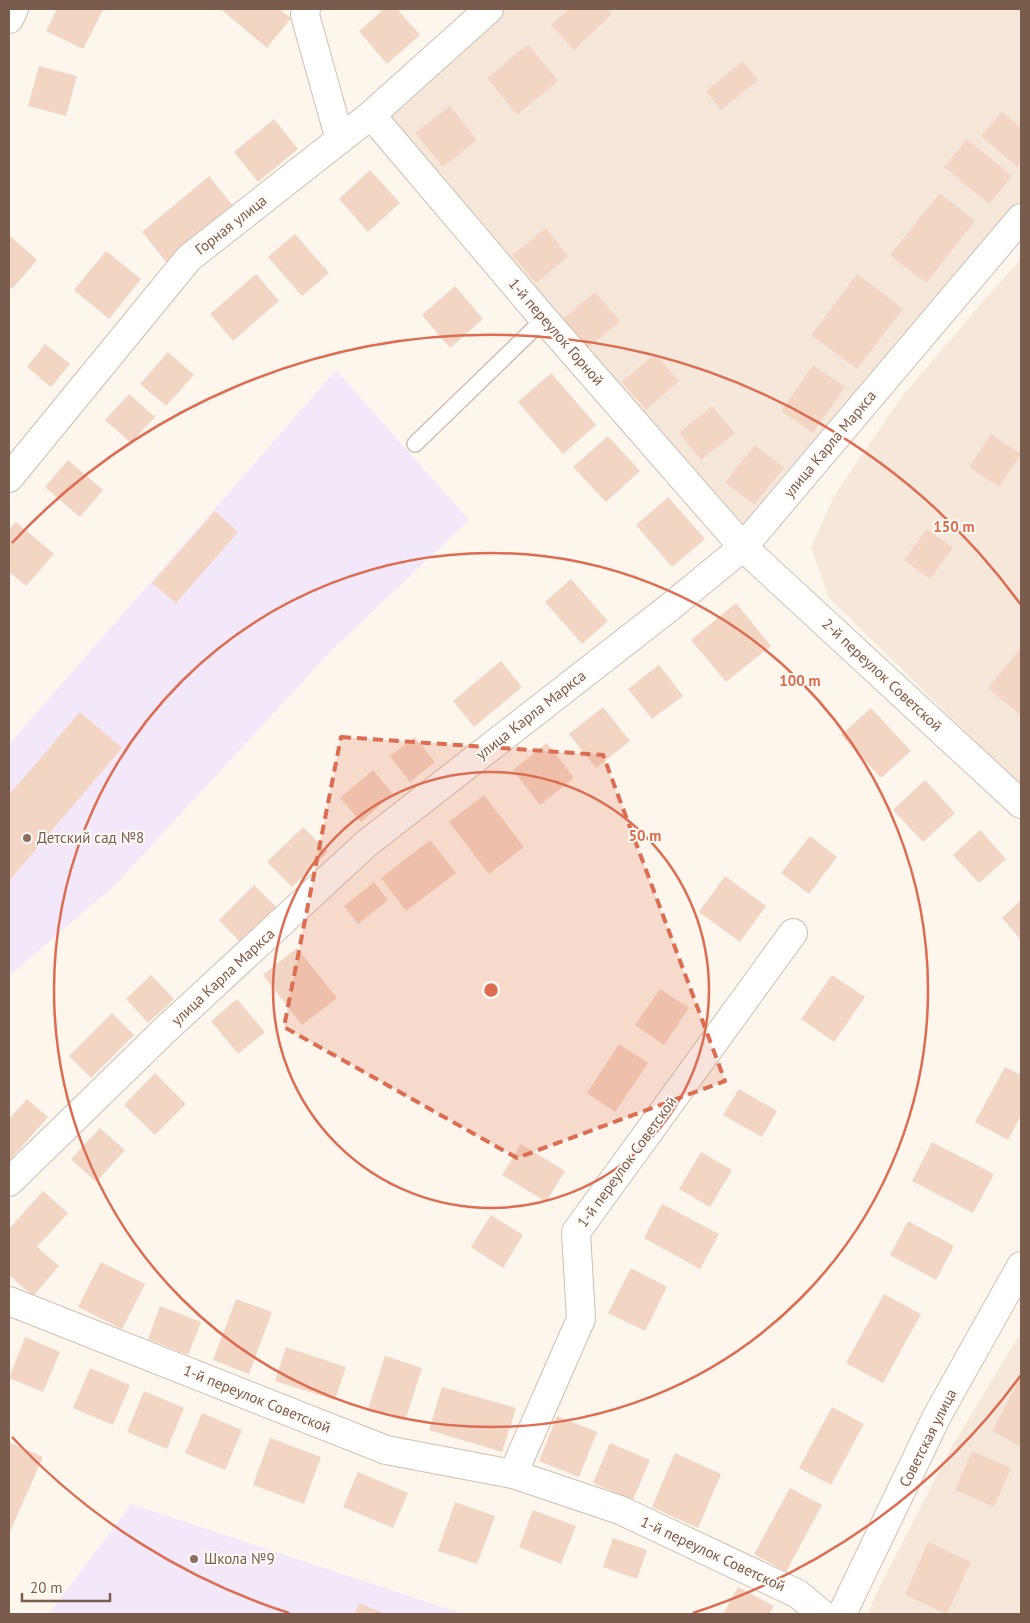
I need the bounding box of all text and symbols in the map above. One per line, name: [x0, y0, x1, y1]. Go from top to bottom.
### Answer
street label: Горная улица: [191, 191, 270, 259]
street label: 1-й переулок Горной: [505, 274, 608, 389]
street label: улица Карла Маркса: [779, 386, 880, 501]
text: 150 m: [933, 517, 975, 536]
street label: 2-й переулок Советской: [818, 614, 946, 735]
street label: улица Карла Маркса: [472, 666, 590, 763]
text: 100 m: [779, 671, 821, 690]
text: 50 m: [629, 826, 661, 845]
place label: Детский сад №8: [37, 828, 144, 847]
marker: Детский сад №8: [21, 832, 33, 844]
street label: улица Карла Маркса: [167, 924, 278, 1029]
centre of rings: [482, 981, 500, 999]
street label: 1-й переулок Советской: [573, 1092, 681, 1231]
street label: 1-й переулок Советской: [181, 1360, 334, 1437]
street label: Советская улица: [895, 1386, 960, 1490]
street label: 1-й переулок Советской: [638, 1512, 789, 1595]
place label: Школа №9: [204, 1549, 275, 1568]
marker: Школа №9: [188, 1553, 200, 1565]
scale bar: [22, 1570, 110, 1602]
text: 20 m: [30, 1578, 63, 1597]

